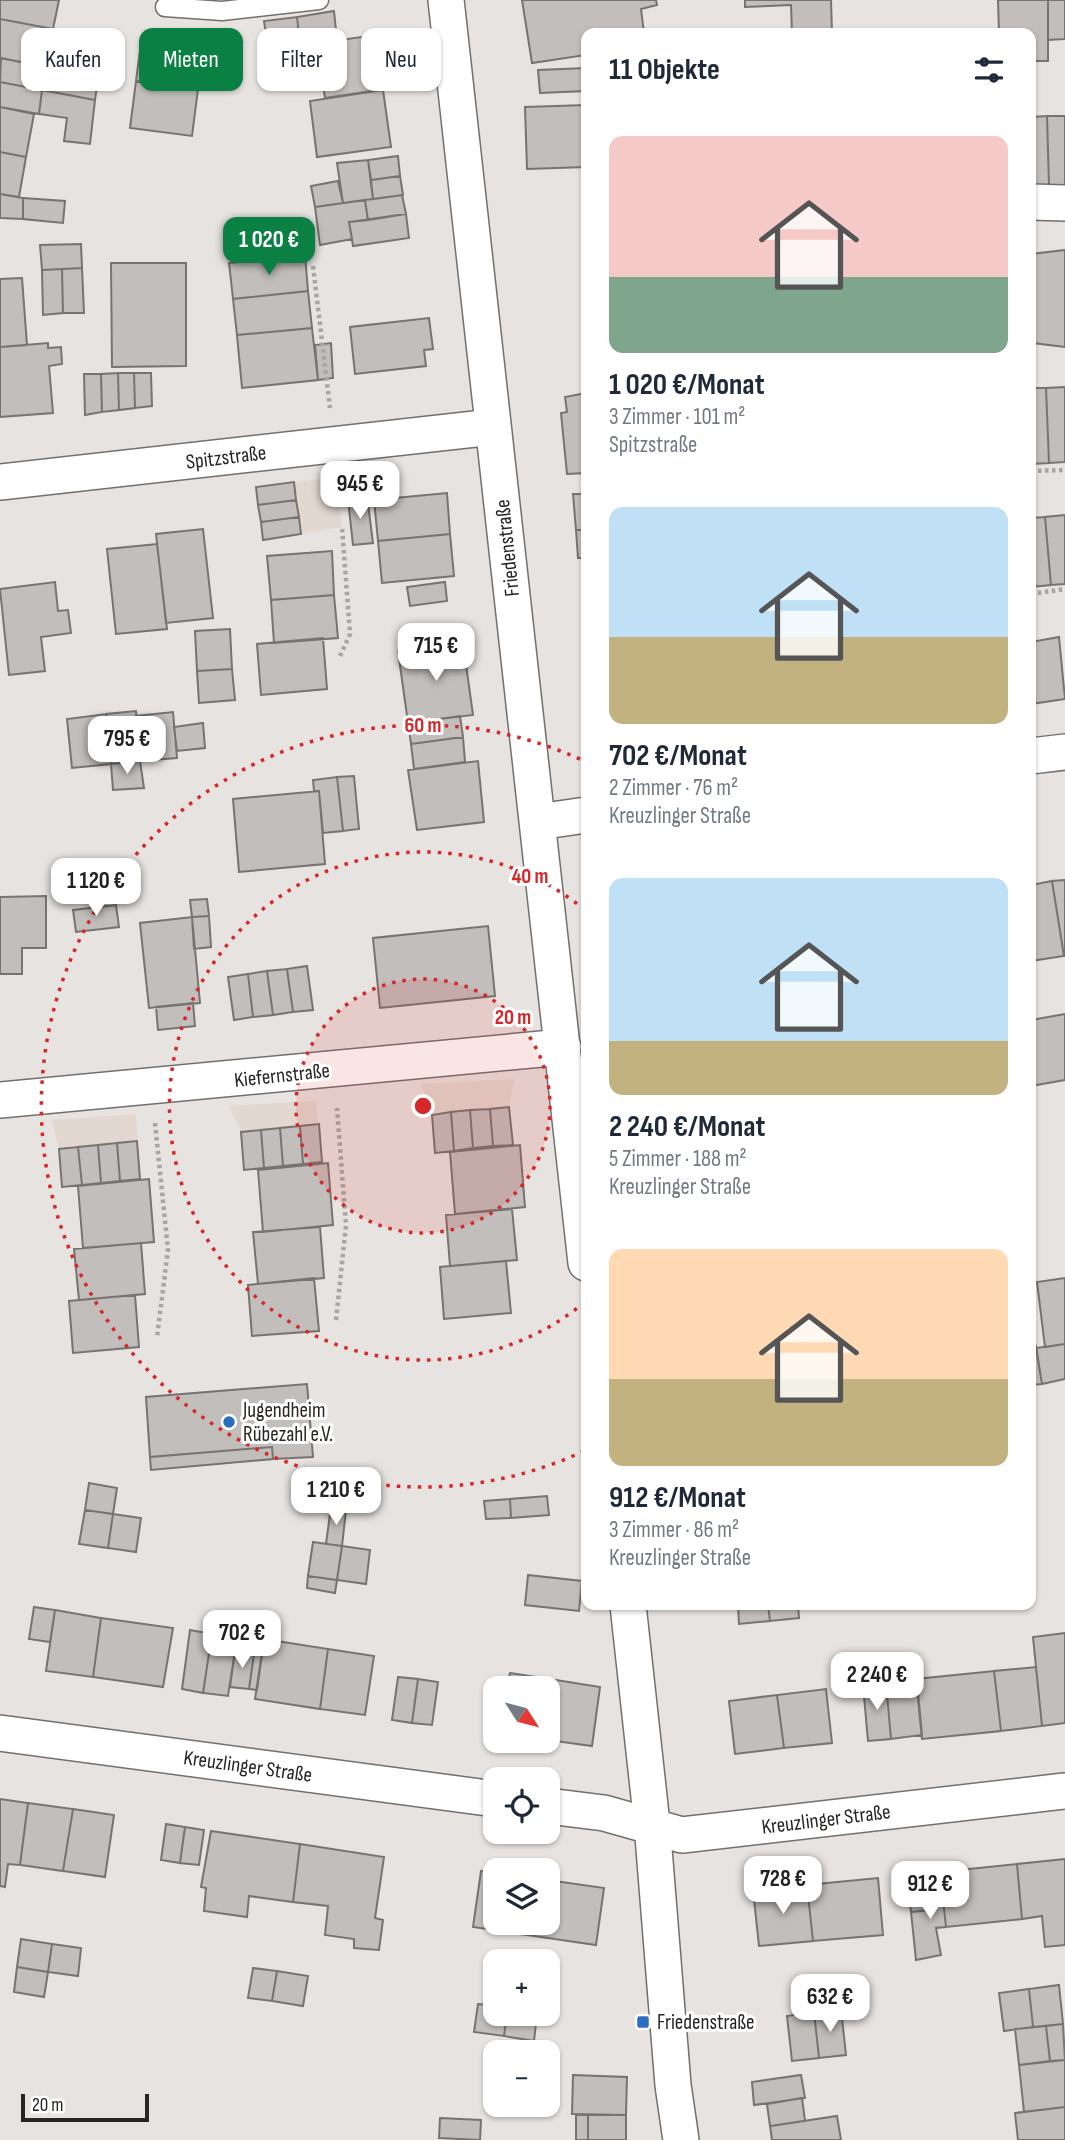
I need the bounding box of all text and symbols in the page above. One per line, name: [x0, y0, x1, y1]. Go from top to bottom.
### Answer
chip: Kaufen: [21, 28, 125, 91]
chip: Mieten: [139, 28, 243, 91]
chip: Filter: [257, 28, 347, 91]
chip: Neu: [361, 28, 441, 91]
icon: filters: [970, 51, 1008, 89]
text: 11 Objekte: [609, 52, 720, 88]
icon: home: [746, 182, 872, 308]
pin: 1 020 €: [204, 218, 334, 277]
text: 1 020 €: [239, 226, 299, 254]
text: 1 020 €/Monat: [609, 367, 765, 403]
text: 3 Zimmer · 101 m²: [609, 403, 745, 431]
text: Spitzstraße: [609, 431, 697, 459]
street label: Spitzstraße: [185, 440, 268, 475]
pin: 945 €: [311, 462, 409, 521]
text: 945 €: [336, 470, 384, 498]
street label: Friedenstraße: [490, 498, 525, 598]
icon: home: [746, 553, 872, 679]
pin: 715 €: [387, 624, 485, 683]
text: 715 €: [414, 632, 458, 660]
text: 60 m: [404, 713, 442, 738]
pin: 795 €: [78, 716, 176, 776]
text: 795 €: [104, 725, 150, 753]
text: 702 €/Monat: [609, 738, 747, 774]
text: 2 Zimmer · 76 m²: [609, 774, 738, 802]
text: Kreuzlinger Straße: [609, 802, 751, 830]
pin: 1 120 €: [31, 858, 161, 918]
text: 40 m: [512, 864, 548, 889]
text: 1 120 €: [67, 867, 125, 895]
icon: home: [746, 924, 872, 1050]
text: 20 m: [495, 1005, 531, 1030]
street label: Kiefernstraße: [233, 1058, 331, 1093]
centre of rings: [411, 1094, 435, 1118]
text: 2 240 €/Monat: [609, 1109, 765, 1145]
text: 5 Zimmer · 188 m²: [609, 1145, 747, 1173]
text: Kreuzlinger Straße: [609, 1173, 751, 1201]
icon: home: [746, 1295, 872, 1421]
place label: Jugendheim Rübezahl e.V.: [242, 1398, 333, 1447]
marker: Jugendheim Rübezahl e.V.: [221, 1414, 237, 1430]
pin: 1 210 €: [271, 1468, 401, 1527]
text: 1 210 €: [307, 1476, 365, 1504]
text: 912 €/Monat: [609, 1480, 746, 1516]
text: 3 Zimmer · 86 m²: [609, 1516, 739, 1544]
text: Kreuzlinger Straße: [609, 1544, 751, 1572]
pin: 702 €: [193, 1610, 291, 1670]
text: 702 €: [219, 1619, 265, 1647]
pin: 2 240 €: [812, 1652, 942, 1712]
text: 2 240 €: [847, 1661, 907, 1689]
north arrow: [483, 1676, 560, 1754]
map controls: [483, 1676, 560, 2117]
street label: Kreuzlinger Straße: [182, 1745, 314, 1788]
button: locate: [483, 1767, 560, 1844]
street label: Kreuzlinger Straße: [760, 1799, 892, 1840]
pin: 728 €: [734, 1856, 832, 1916]
button: layers: [483, 1858, 560, 1935]
pin: 912 €: [881, 1862, 979, 1921]
text: 728 €: [760, 1865, 806, 1893]
text: 912 €: [907, 1870, 953, 1898]
button: +: [483, 1949, 560, 2026]
pin: 632 €: [781, 1974, 879, 2034]
text: 632 €: [807, 1983, 853, 2011]
place label: Friedenstraße: [657, 2010, 754, 2035]
marker: Friedenstraße: [635, 2014, 651, 2030]
button: −: [483, 2040, 560, 2117]
scale bar: [21, 2091, 149, 2123]
text: 20 m: [32, 2094, 64, 2117]

